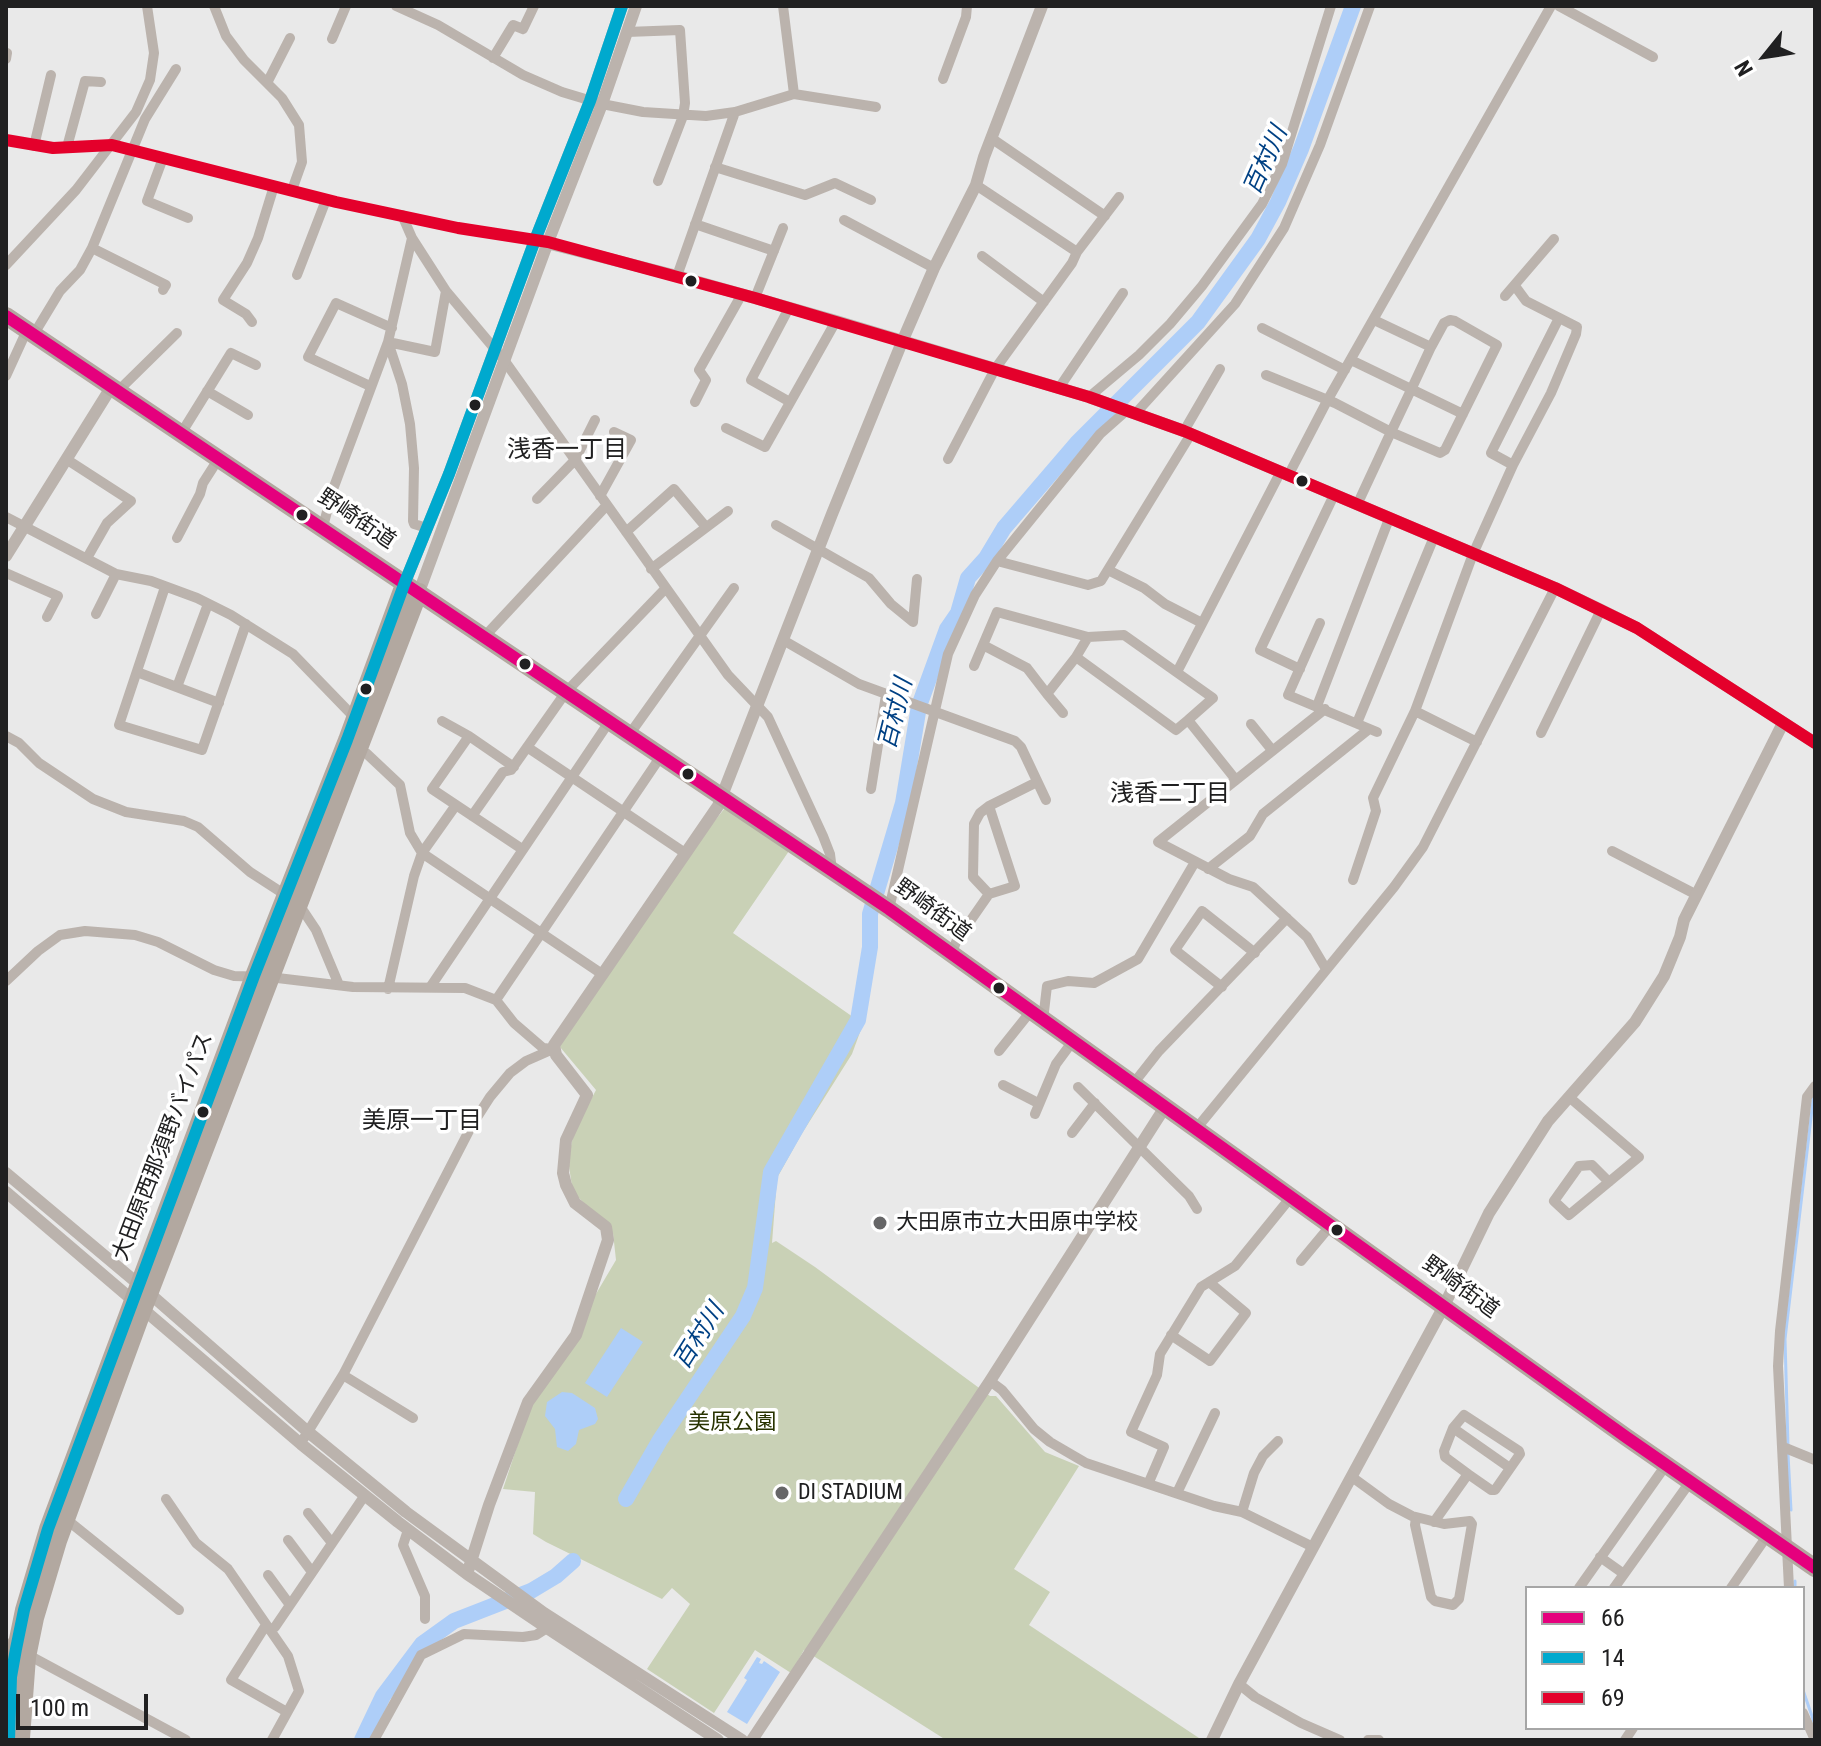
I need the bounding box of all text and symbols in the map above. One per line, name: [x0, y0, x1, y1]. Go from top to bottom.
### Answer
north arrow: [1725, 16, 1805, 96]
text: N: [1730, 56, 1758, 80]
water label: 百村川: [1239, 122, 1295, 200]
unlabelled marker: [683, 273, 699, 289]
unlabelled marker: [467, 397, 483, 413]
district label: 浅香一丁目: [507, 437, 627, 465]
unlabelled marker: [1294, 473, 1310, 489]
street label: 野崎街道: [312, 484, 400, 556]
unlabelled marker: [294, 507, 310, 523]
unlabelled marker: [517, 656, 533, 672]
water label: 百村川: [874, 676, 920, 752]
unlabelled marker: [358, 681, 374, 697]
unlabelled marker: [680, 766, 696, 782]
district label: 浅香二丁目: [1110, 781, 1230, 809]
street label: 野崎街道: [889, 874, 975, 948]
unlabelled marker: [991, 980, 1007, 996]
street label: 大田原西那須野バイパス: [108, 1029, 220, 1265]
unlabelled marker: [195, 1104, 211, 1120]
district label: 美原一丁目: [362, 1108, 482, 1136]
place label: 大田原市立大田原中学校: [896, 1210, 1138, 1236]
marker: 大田原市立大田原中学校: [871, 1214, 889, 1232]
unlabelled marker: [1329, 1222, 1345, 1238]
street label: 野崎街道: [1417, 1251, 1503, 1325]
water label: 百村川: [669, 1299, 731, 1375]
park label: 美原公園: [688, 1410, 776, 1436]
place label: DI STADIUM: [798, 1480, 903, 1506]
marker: DI STADIUM: [773, 1484, 791, 1502]
legend: [1525, 1586, 1805, 1730]
text: 66: [1601, 1604, 1625, 1632]
text: 14: [1601, 1644, 1625, 1672]
scale bar: [20, 1678, 152, 1728]
text: 69: [1601, 1684, 1625, 1712]
text: 100 m: [30, 1694, 89, 1722]

